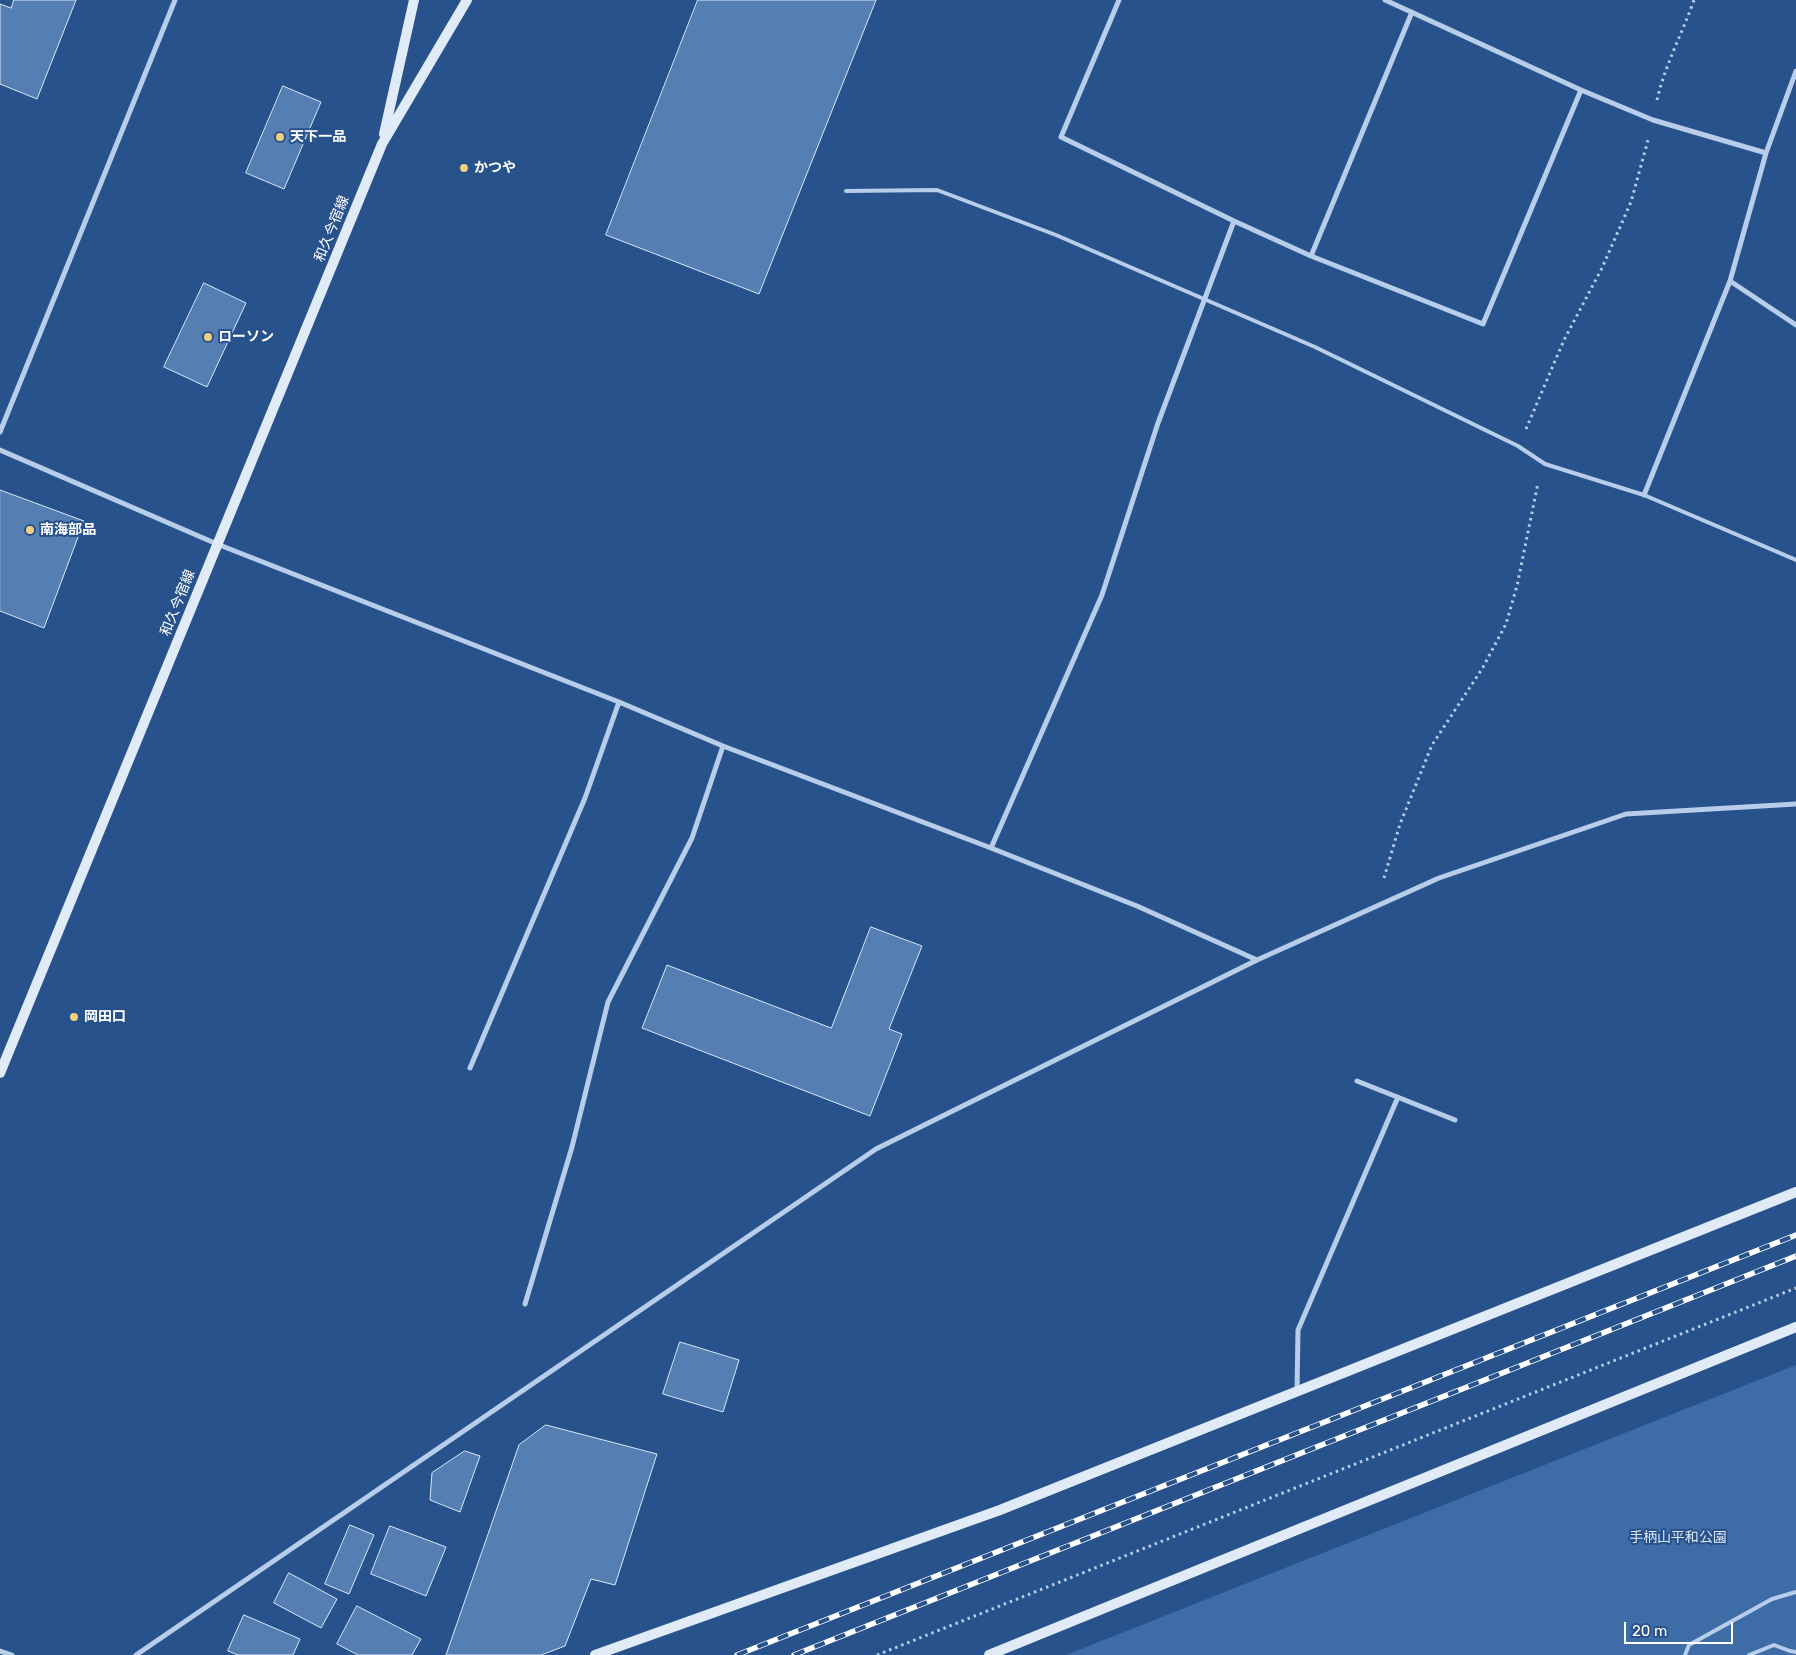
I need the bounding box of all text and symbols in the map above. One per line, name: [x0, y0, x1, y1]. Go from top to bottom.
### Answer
place label: 天下一品: [290, 129, 346, 145]
marker: 天下一品: [274, 131, 286, 143]
place label: かつや: [474, 160, 516, 176]
marker: かつや: [458, 162, 470, 174]
street label: 和久今宿線: [311, 193, 353, 265]
place label: ローソン: [218, 329, 274, 345]
marker: ローソン: [202, 331, 214, 343]
place label: 南海部品: [40, 522, 96, 538]
marker: 南海部品: [24, 524, 36, 536]
street label: 和久今宿線: [157, 567, 199, 639]
place label: 岡田口: [84, 1009, 126, 1025]
marker: 岡田口: [68, 1011, 80, 1023]
park label: 手柄山平和公園: [1629, 1530, 1727, 1546]
scale bar: [1626, 1612, 1735, 1644]
text: 20 m: [1632, 1622, 1667, 1640]

